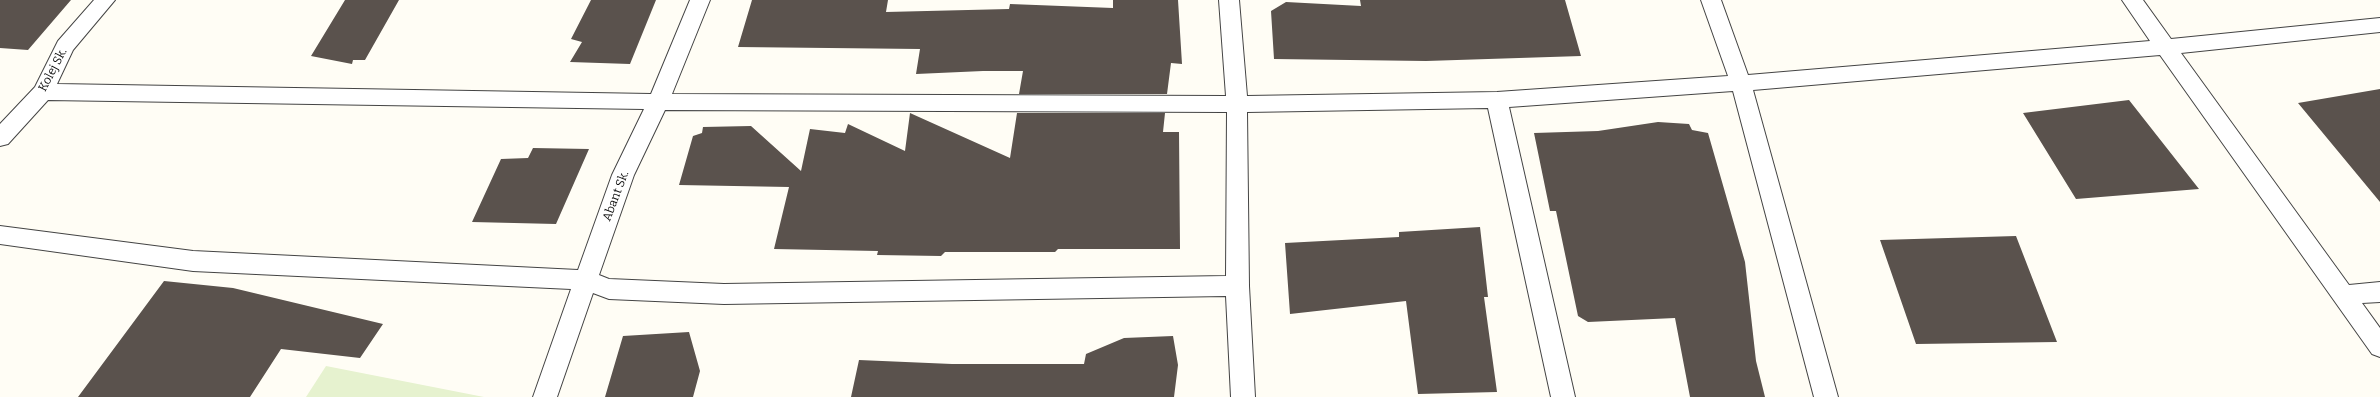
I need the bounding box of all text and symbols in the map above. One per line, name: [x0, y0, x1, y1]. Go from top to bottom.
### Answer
street label: Kolej Sk.: [36, 46, 70, 94]
street label: Abant Sk.: [600, 169, 632, 223]

